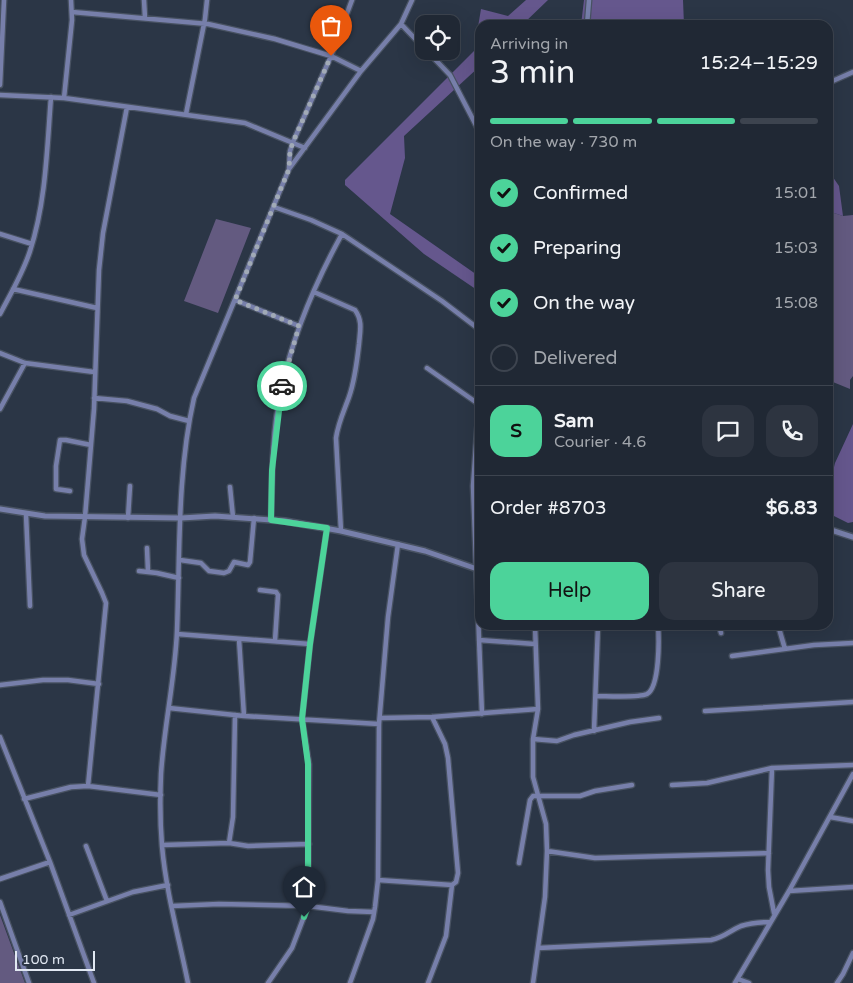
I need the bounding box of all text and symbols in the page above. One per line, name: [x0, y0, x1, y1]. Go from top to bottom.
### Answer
pin: [310, 5, 352, 56]
icon: bag: [317, 12, 345, 40]
map controls: [415, 15, 460, 60]
button: locate: [415, 15, 460, 60]
text: Arriving in: [490, 34, 568, 54]
text: 15:24–15:29: [699, 52, 818, 74]
text: 3 min: [490, 54, 575, 92]
text: On the way · 730 m: [490, 132, 637, 152]
icon: check: [490, 179, 518, 207]
text: Confirmed: [533, 182, 628, 204]
text: 15:01: [774, 183, 818, 203]
icon: check: [490, 234, 518, 262]
text: Preparing: [533, 237, 622, 259]
text: 15:03: [774, 238, 818, 258]
icon: check: [490, 289, 518, 317]
text: On the way: [533, 292, 635, 314]
text: 15:08: [774, 293, 818, 313]
text: Delivered: [533, 347, 618, 369]
courier: [257, 361, 307, 411]
icon: car: [268, 372, 296, 400]
button: chat: [702, 405, 754, 457]
button: phone: [766, 405, 818, 457]
text: Sam: [554, 410, 594, 432]
text: S: [510, 420, 522, 442]
text: Courier · 4.6: [554, 432, 646, 452]
text: Order #8703: [490, 497, 607, 519]
text: $6.83: [766, 497, 818, 519]
button: Help: [490, 562, 649, 620]
button: Share: [659, 562, 818, 620]
pin: [283, 866, 325, 917]
icon: home: [290, 873, 318, 901]
scale bar: [15, 948, 95, 971]
text: 100 m: [22, 951, 65, 968]

